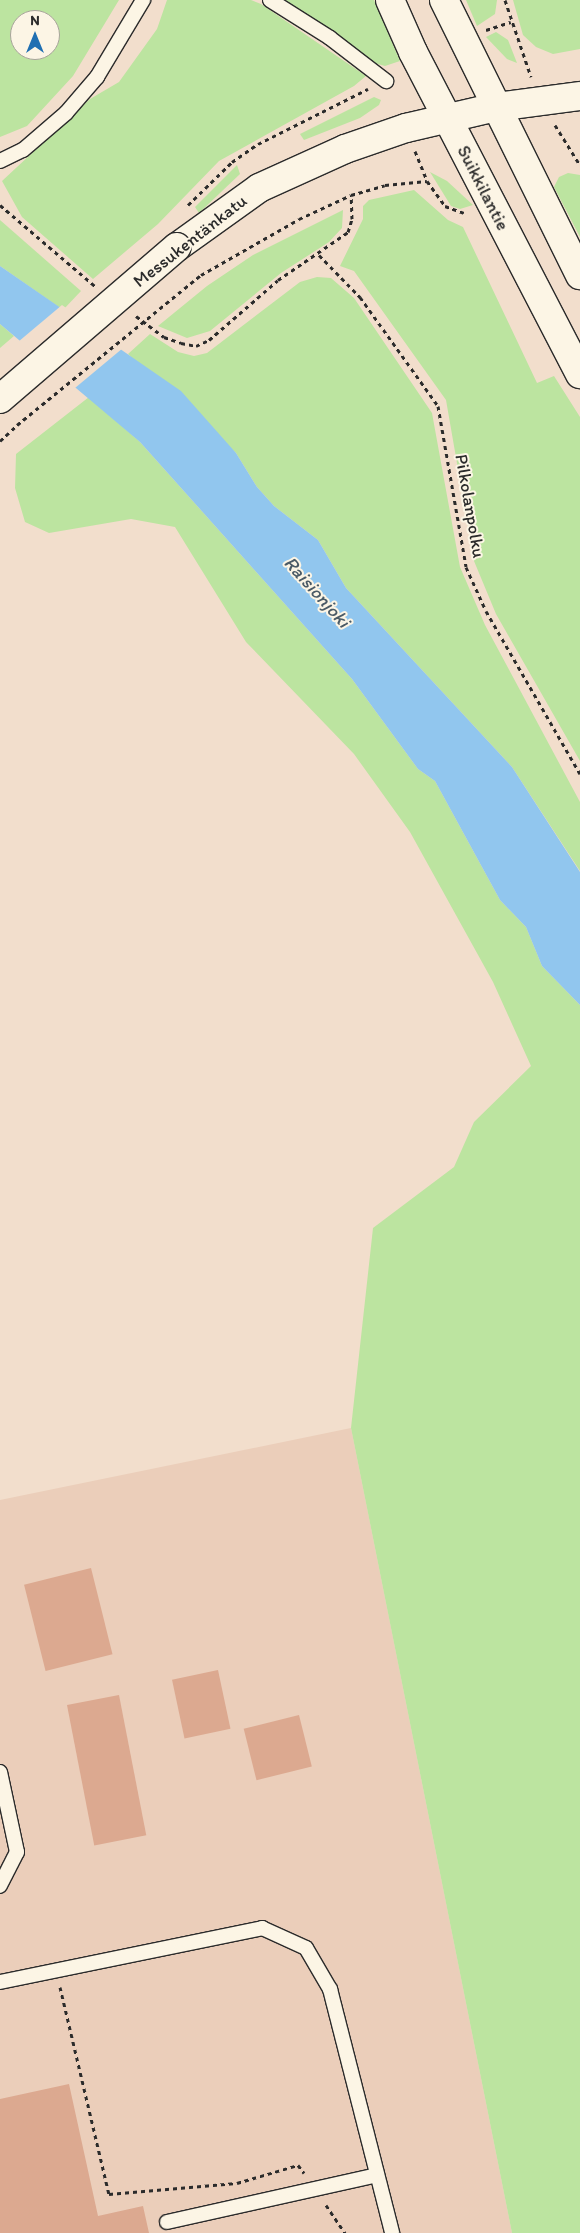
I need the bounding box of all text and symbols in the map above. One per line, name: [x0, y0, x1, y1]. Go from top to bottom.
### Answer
north arrow: [10, 10, 60, 60]
text: N: [30, 12, 40, 29]
street label: Suikkilantie: [452, 142, 514, 234]
street label: Messukentänkatu: [129, 190, 251, 292]
street label: Pilkolanpolku: [450, 452, 490, 560]
water label: Raisionjoki: [279, 552, 355, 632]

